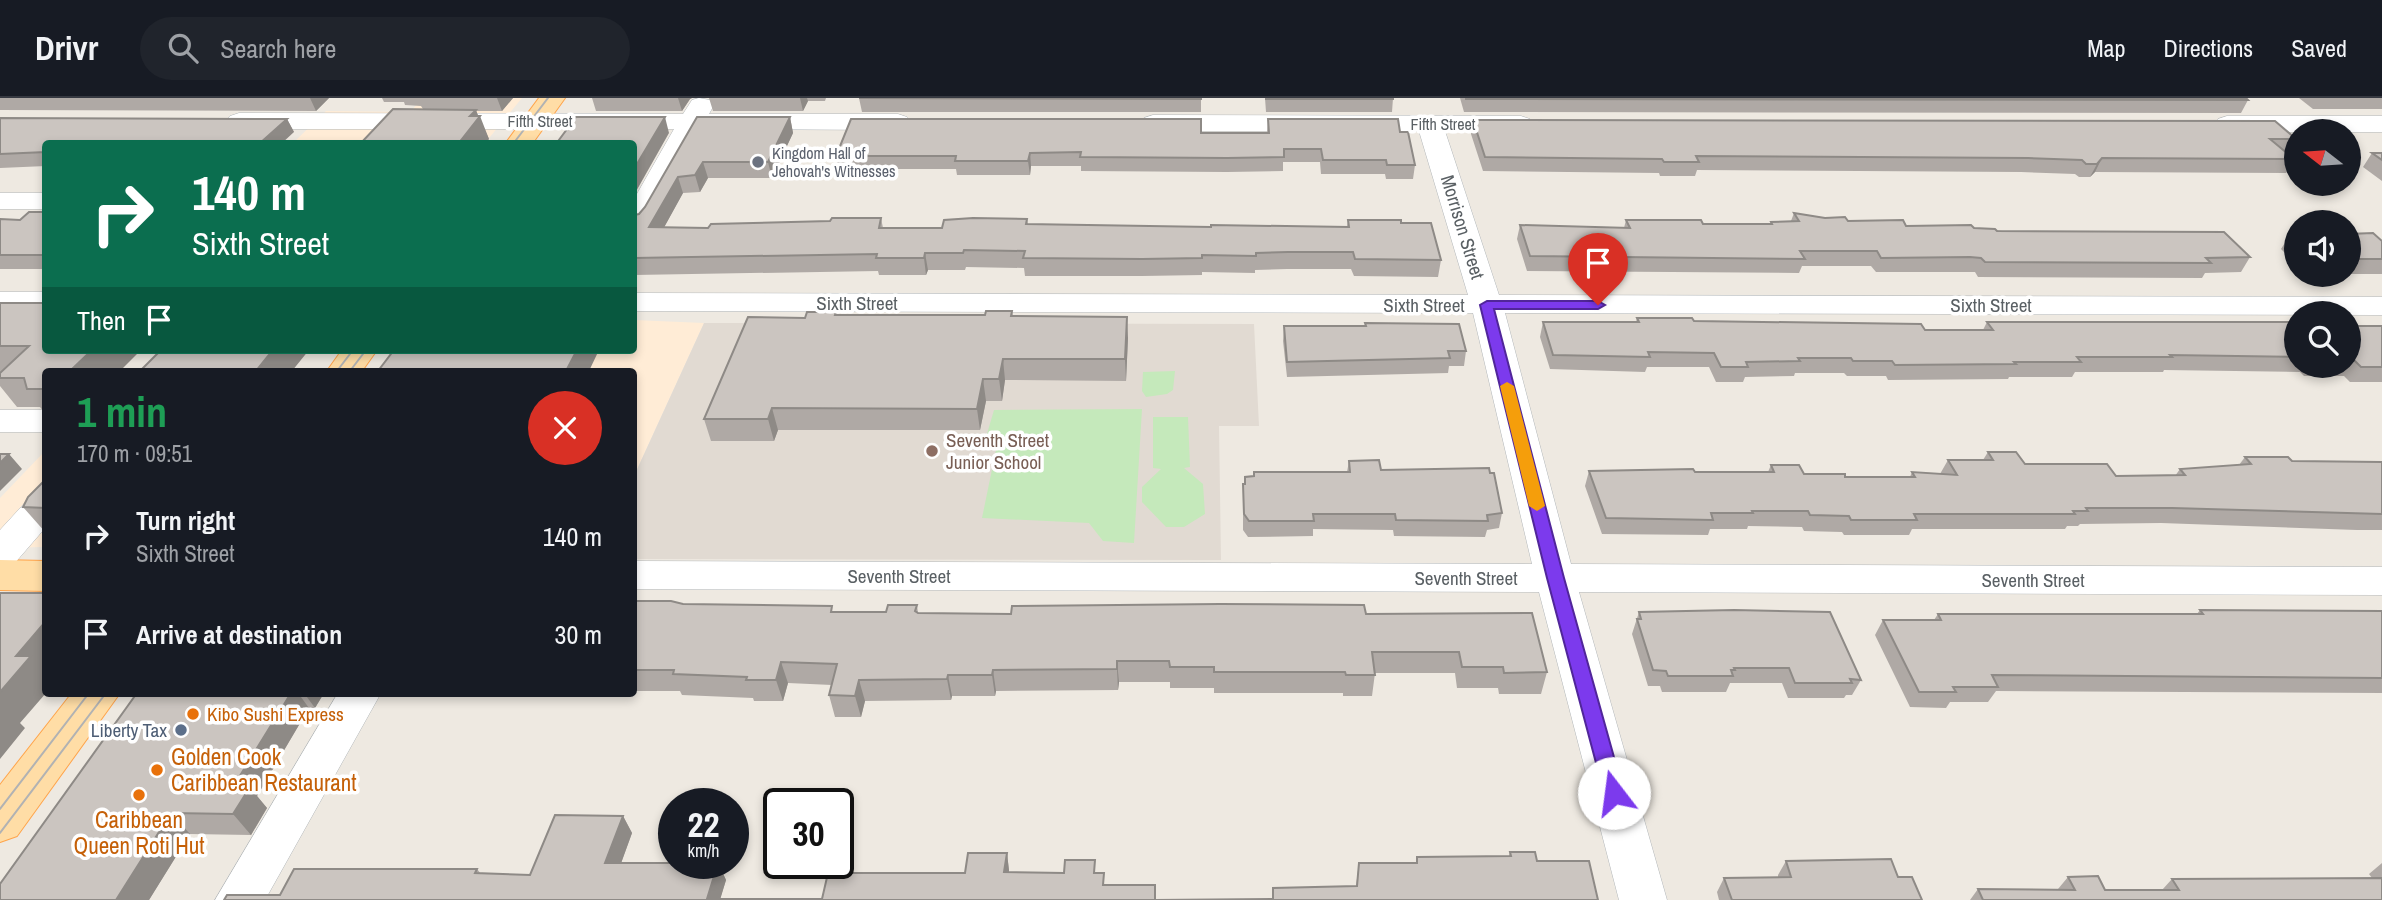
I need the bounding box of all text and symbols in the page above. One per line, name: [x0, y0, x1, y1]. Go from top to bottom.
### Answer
search box: [140, 17, 630, 80]
text: Drivr: [35, 26, 98, 70]
icon: search: [164, 29, 202, 67]
text: Search here: [220, 31, 336, 66]
text: Map: [2087, 32, 2125, 64]
text: Directions: [2163, 32, 2253, 64]
text: Saved: [2291, 32, 2347, 64]
street label: Fifth Street: [508, 110, 573, 132]
street label: Fifth Street: [1411, 113, 1476, 135]
north arrow: [2284, 119, 2361, 196]
map controls: [2284, 119, 2361, 378]
place label: Kingdom Hall of Jehovah's Witnesses: [772, 142, 896, 182]
marker: Kingdom Hall of Jehovah's Witnesses: [750, 154, 766, 170]
text: 140 m: [192, 159, 306, 225]
icon: right: [77, 168, 168, 259]
street label: Morrison Street: [1435, 172, 1491, 283]
button: sound: [2284, 210, 2361, 287]
text: Sixth Street: [192, 222, 329, 265]
pin: [1568, 233, 1628, 305]
icon: arrive: [1579, 244, 1617, 282]
street label: Sixth Street: [816, 290, 898, 316]
street label: Sixth Street: [1383, 292, 1465, 318]
street label: Sixth Street: [1950, 292, 2032, 318]
icon: arrive: [140, 301, 178, 339]
button: search: [2284, 301, 2361, 378]
text: Then: [77, 303, 126, 338]
text: 1 min: [77, 384, 167, 440]
button: close: [528, 391, 602, 465]
place label: Seventh Street Junior School: [946, 427, 1050, 475]
text: 170 m · 09:51: [77, 438, 192, 469]
marker: Seventh Street Junior School: [924, 443, 940, 459]
text: Turn right: [136, 503, 235, 538]
icon: right: [77, 517, 115, 555]
text: 140 m: [543, 519, 602, 554]
text: Sixth Street: [136, 538, 235, 569]
street label: Seventh Street: [847, 563, 951, 589]
street label: Seventh Street: [1414, 565, 1518, 591]
street label: Seventh Street: [1981, 567, 2085, 593]
icon: arrive: [77, 615, 115, 653]
text: Arrive at destination: [136, 617, 342, 652]
text: 30 m: [555, 617, 602, 652]
place label: Kibo Sushi Express: [207, 701, 344, 727]
marker: Kibo Sushi Express: [185, 706, 201, 722]
place label: Liberty Tax: [91, 717, 167, 743]
marker: Liberty Tax: [173, 722, 189, 738]
place label: Golden Cook Caribbean Restaurant: [171, 741, 357, 798]
position arrow: [1577, 756, 1651, 830]
marker: Golden Cook Caribbean Restaurant: [149, 762, 165, 778]
marker: Caribbean Queen Roti Hut: [131, 787, 147, 803]
speed limit sign: 30: [763, 788, 854, 879]
text: 22: [688, 801, 719, 848]
place label: Caribbean Queen Roti Hut: [73, 804, 205, 861]
text: km/h: [688, 838, 720, 863]

